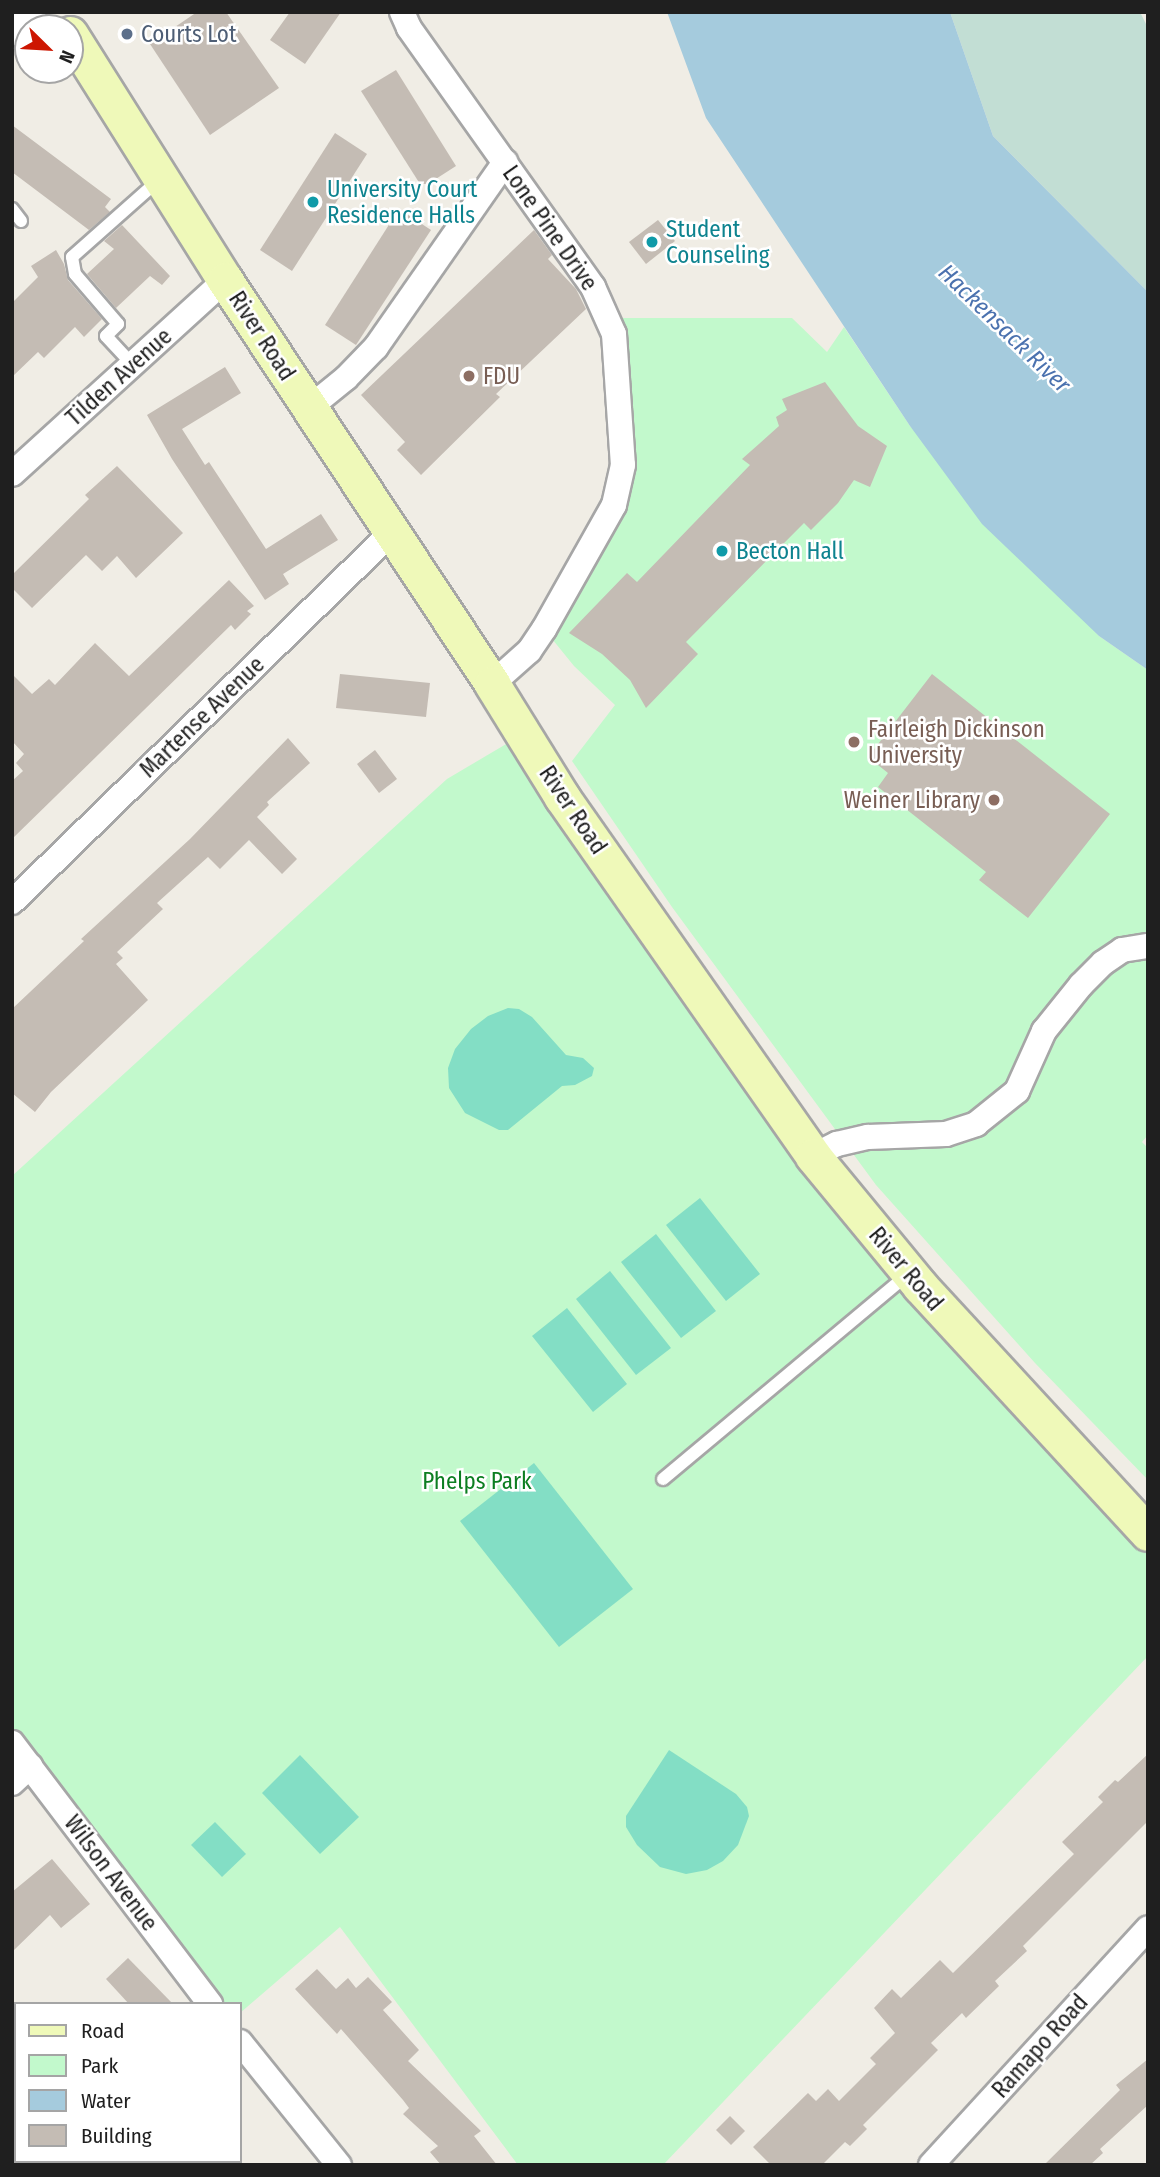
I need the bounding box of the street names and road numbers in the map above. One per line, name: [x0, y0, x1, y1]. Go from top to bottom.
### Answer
street label: Lone Pine Drive: [497, 160, 603, 296]
street label: River Road: [223, 286, 301, 386]
street label: Tilden Avenue: [60, 322, 178, 432]
street label: Martense Avenue: [134, 651, 270, 783]
street label: River Road: [533, 760, 613, 860]
street label: River Road: [863, 1221, 949, 1317]
street label: Wilson Avenue: [59, 1810, 163, 1936]
street label: Ramapo Road: [986, 1988, 1094, 2104]

